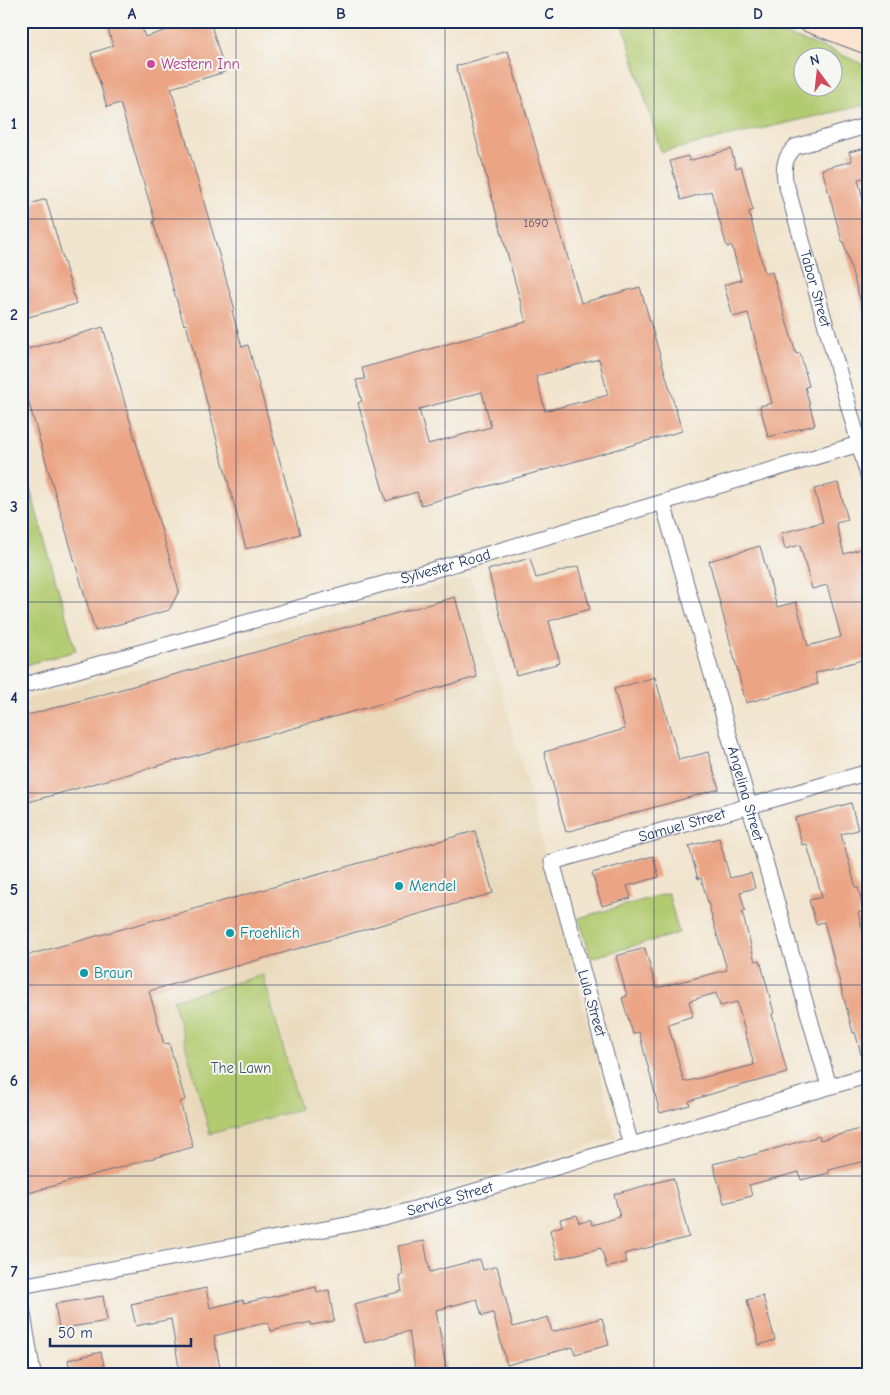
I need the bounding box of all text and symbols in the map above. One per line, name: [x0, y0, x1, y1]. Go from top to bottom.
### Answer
text: A: [128, 5, 137, 23]
text: B: [336, 5, 346, 23]
text: C: [544, 5, 554, 23]
text: D: [753, 5, 763, 23]
north arrow: [792, 48, 842, 98]
text: N: [808, 51, 821, 69]
place label: Western Inn: [161, 55, 240, 73]
marker: Western Inn: [145, 58, 157, 70]
text: 1: [11, 115, 17, 133]
house number: 1690: [524, 216, 548, 230]
street label: Tabor Street: [796, 248, 835, 330]
text: 2: [10, 306, 18, 324]
text: 3: [10, 498, 18, 516]
street label: Sylvester Road: [398, 545, 493, 588]
text: 4: [10, 689, 18, 707]
street label: Angelina Street: [724, 744, 768, 844]
street label: Samuel Street: [637, 804, 728, 846]
place label: Mendel: [409, 877, 456, 895]
marker: Mendel: [393, 880, 405, 892]
text: 5: [10, 881, 18, 899]
place label: Froehlich: [240, 924, 300, 942]
marker: Froehlich: [224, 927, 236, 939]
place label: Braun: [94, 964, 133, 982]
marker: Braun: [78, 967, 90, 979]
street label: Lula Street: [574, 968, 610, 1039]
park label: The Lawn: [211, 1059, 271, 1077]
text: 6: [10, 1072, 18, 1090]
street label: Service Street: [405, 1177, 496, 1220]
text: 7: [10, 1263, 18, 1281]
scale bar: [50, 1315, 191, 1347]
text: 50 m: [58, 1324, 93, 1342]

